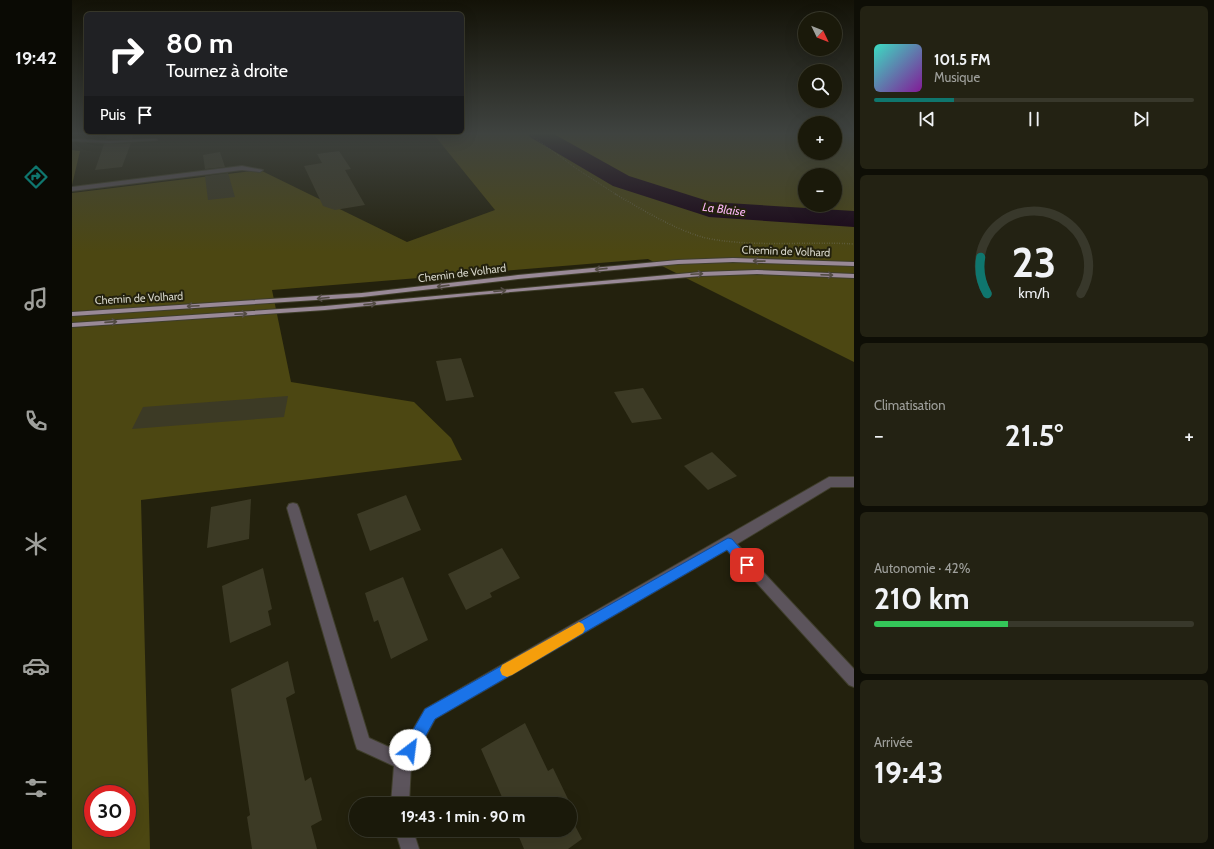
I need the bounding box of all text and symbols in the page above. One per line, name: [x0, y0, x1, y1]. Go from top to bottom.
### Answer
north arrow: [798, 12, 842, 56]
map controls: [798, 12, 842, 212]
text: 80 m: [166, 26, 233, 60]
icon: right: [100, 28, 152, 80]
text: 19:42: [15, 47, 57, 69]
text: 101.5 FM: [934, 51, 991, 69]
text: Tournez à droite: [166, 60, 288, 82]
button: search: [798, 64, 842, 108]
text: Musique: [934, 69, 980, 85]
icon: arrive: [134, 104, 156, 126]
text: Puis: [100, 106, 126, 124]
icon: previous: [916, 108, 938, 130]
icon: pause: [1023, 108, 1045, 130]
icon: next: [1130, 108, 1152, 130]
button: +: [798, 116, 842, 160]
icon: directions: [22, 163, 50, 191]
button: −: [798, 168, 842, 212]
water label: La Blaise: [702, 199, 747, 219]
text: 23: [1012, 237, 1056, 287]
street label: Chemin de Volhard: [742, 242, 830, 260]
one-way arrow: [753, 257, 766, 265]
street label: Chemin de Volhard: [417, 261, 507, 285]
one-way arrow: [594, 265, 607, 273]
one-way arrow: [690, 271, 703, 278]
one-way arrow: [820, 271, 833, 279]
one-way arrow: [437, 282, 450, 290]
text: km/h: [1018, 283, 1050, 301]
icon: music: [22, 285, 50, 313]
one-way arrow: [493, 287, 506, 294]
street label: Chemin de Volhard: [94, 289, 184, 307]
one-way arrow: [317, 295, 330, 302]
one-way arrow: [363, 300, 376, 307]
one-way arrow: [187, 303, 200, 310]
one-way arrow: [234, 311, 247, 318]
one-way arrow: [104, 319, 117, 326]
text: Climatisation: [874, 397, 946, 413]
icon: phone: [22, 407, 50, 435]
text: 21.5°: [1005, 417, 1063, 454]
text: −: [874, 422, 884, 449]
text: +: [1184, 422, 1194, 449]
icon: climate: [22, 530, 50, 558]
pin: [730, 548, 764, 582]
icon: arrive: [736, 554, 758, 576]
text: Autonomie · 42%: [874, 560, 970, 576]
text: 210 km: [874, 580, 970, 617]
icon: car: [22, 652, 50, 680]
position arrow: [389, 729, 431, 771]
text: Arrivée: [874, 734, 913, 750]
text: 19:43: [874, 754, 943, 791]
icon: filters: [22, 774, 50, 802]
speed limit sign: 30: [84, 785, 136, 837]
text: 19:43 · 1 min · 90 m: [401, 808, 525, 826]

